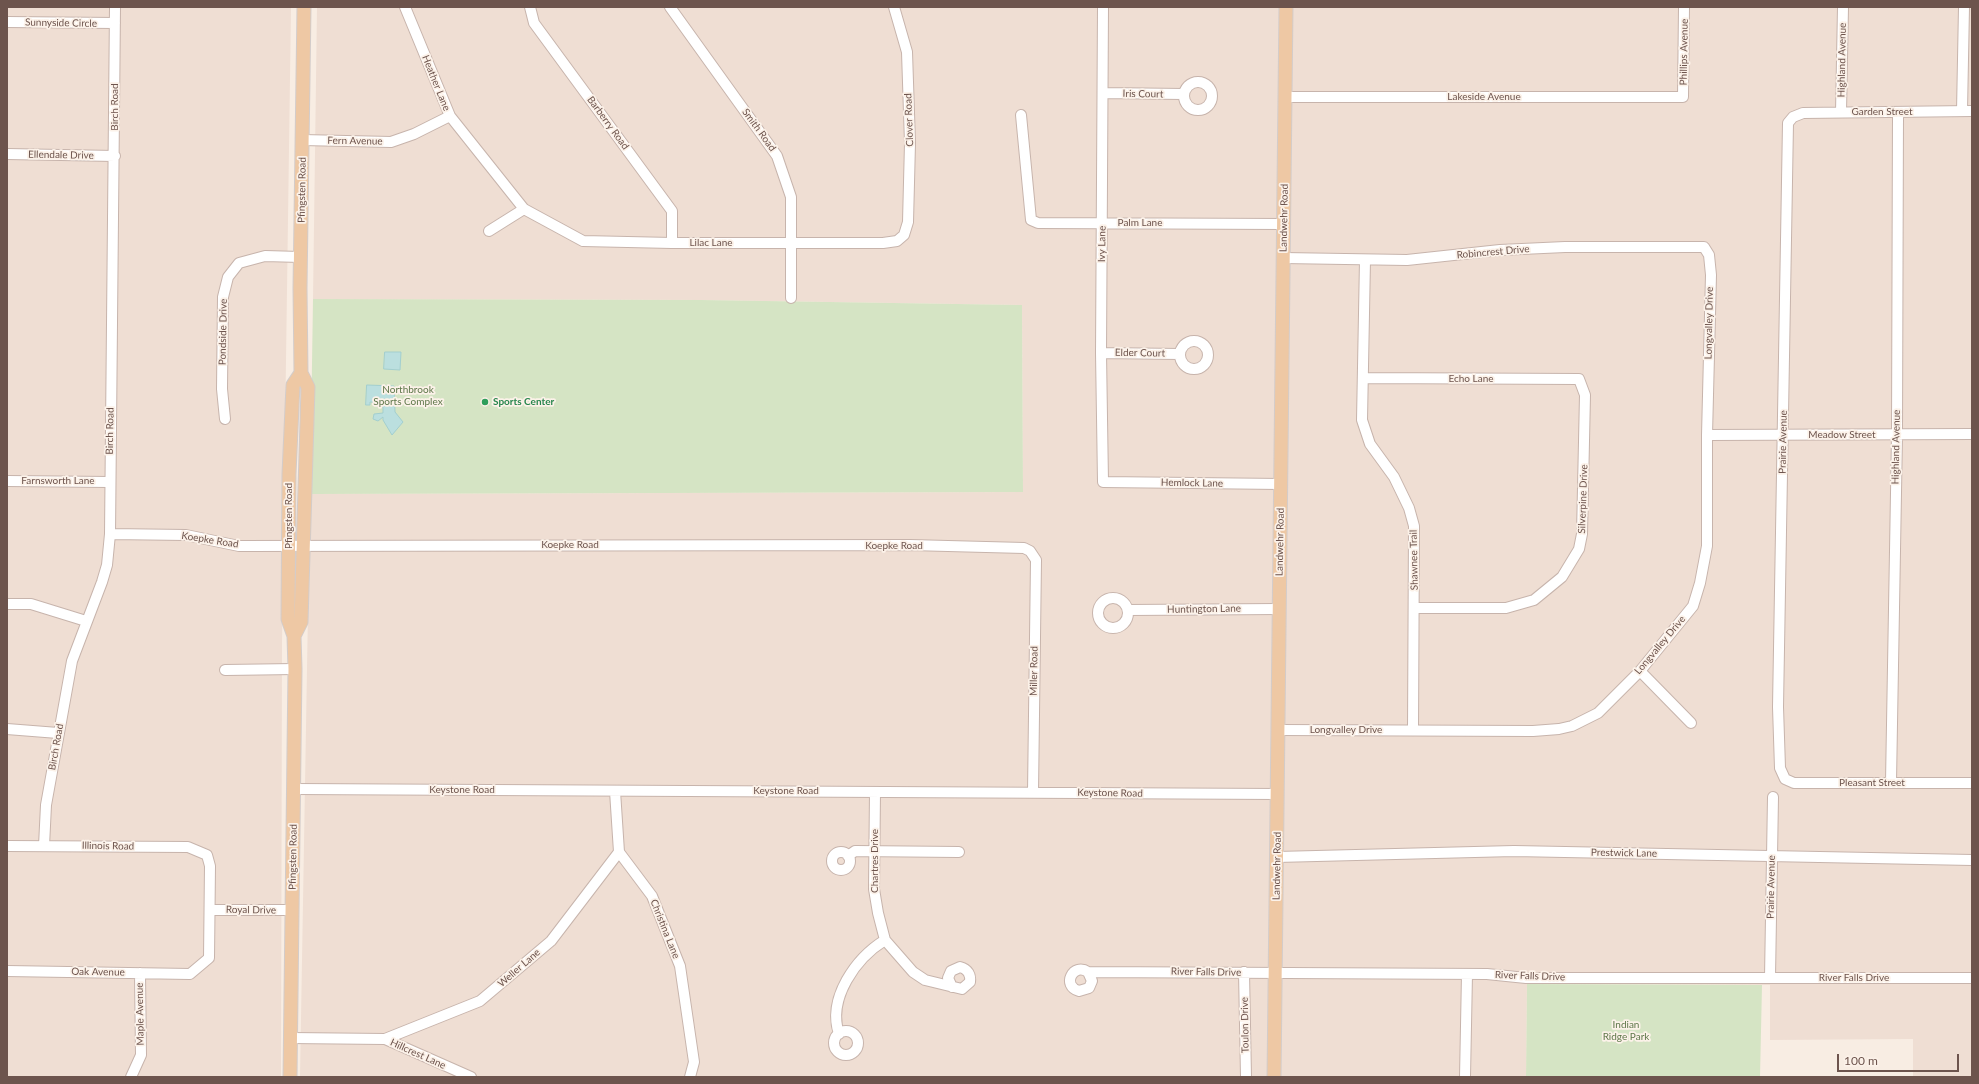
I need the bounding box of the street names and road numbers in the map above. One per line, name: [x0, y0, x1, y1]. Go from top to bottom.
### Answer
street label: Sunnyside Circle: [25, 16, 97, 30]
street label: Phillips Avenue: [1677, 19, 1691, 85]
street label: Highland Avenue: [1835, 22, 1849, 98]
street label: Heather Lane: [419, 53, 453, 113]
street label: Birch Road: [109, 83, 121, 131]
street label: Iris Court: [1123, 88, 1163, 100]
street label: Lakeside Avenue: [1447, 91, 1521, 103]
street label: Clover Road: [902, 93, 916, 147]
street label: Barberry Road: [585, 94, 631, 152]
street label: Smith Road: [739, 106, 779, 154]
street label: Garden Street: [1851, 106, 1913, 118]
street label: Fern Avenue: [327, 135, 383, 147]
street label: Ellendale Drive: [28, 148, 94, 162]
street label: Pfingsten Road: [295, 157, 309, 223]
street label: Landwehr Road: [1277, 184, 1291, 252]
street label: Palm Lane: [1118, 217, 1162, 229]
street label: Ivy Lane: [1096, 226, 1108, 262]
street label: Lilac Lane: [689, 237, 733, 249]
street label: Robincrest Drive: [1456, 243, 1530, 261]
street label: Longvalley Drive: [1702, 287, 1716, 359]
street label: Pondside Drive: [216, 299, 230, 365]
street label: Elder Court: [1115, 347, 1165, 359]
street label: Echo Lane: [1448, 373, 1494, 385]
street label: Birch Road: [104, 407, 116, 455]
street label: Highland Avenue: [1889, 409, 1903, 485]
street label: Prairie Avenue: [1776, 410, 1790, 474]
street label: Meadow Street: [1808, 429, 1876, 441]
street label: Silverpine Drive: [1576, 464, 1590, 534]
street label: Farnsworth Lane: [21, 475, 95, 487]
street label: Hemlock Lane: [1161, 476, 1223, 490]
street label: Pfingsten Road: [283, 483, 295, 549]
street label: Landwehr Road: [1273, 508, 1287, 576]
street label: Koepke Road: [181, 530, 239, 550]
street label: Shawnee Trail: [1407, 530, 1421, 590]
street label: Koepke Road: [541, 539, 599, 551]
street label: Koepke Road: [865, 540, 923, 552]
street label: Huntington Lane: [1167, 602, 1241, 616]
street label: Longvalley Drive: [1632, 613, 1688, 677]
street label: Miller Road: [1028, 646, 1040, 696]
street label: Birch Road: [46, 723, 66, 771]
street label: Longvalley Drive: [1310, 724, 1382, 736]
street label: Pleasant Street: [1839, 777, 1905, 789]
street label: Keystone Road: [429, 784, 495, 796]
street label: Keystone Road: [753, 785, 819, 797]
street label: Keystone Road: [1077, 786, 1143, 800]
street label: Pfingsten Road: [286, 824, 300, 890]
street label: Chartres Drive: [869, 829, 881, 893]
street label: Landwehr Road: [1270, 832, 1284, 900]
street label: Illinois Road: [82, 840, 134, 852]
street label: Prestwick Lane: [1591, 846, 1657, 860]
street label: Prairie Avenue: [1764, 855, 1778, 919]
street label: Christina Lane: [648, 898, 682, 960]
street label: Royal Drive: [226, 904, 276, 916]
street label: Weller Lane: [495, 946, 543, 990]
street label: River Falls Drive: [1171, 965, 1241, 979]
street label: Oak Avenue: [71, 966, 125, 978]
street label: River Falls Drive: [1495, 969, 1565, 983]
street label: River Falls Drive: [1819, 972, 1889, 984]
street label: Maple Avenue: [133, 982, 147, 1046]
street label: Toulon Drive: [1239, 997, 1251, 1053]
street label: Hillcrest Lane: [388, 1036, 448, 1072]

